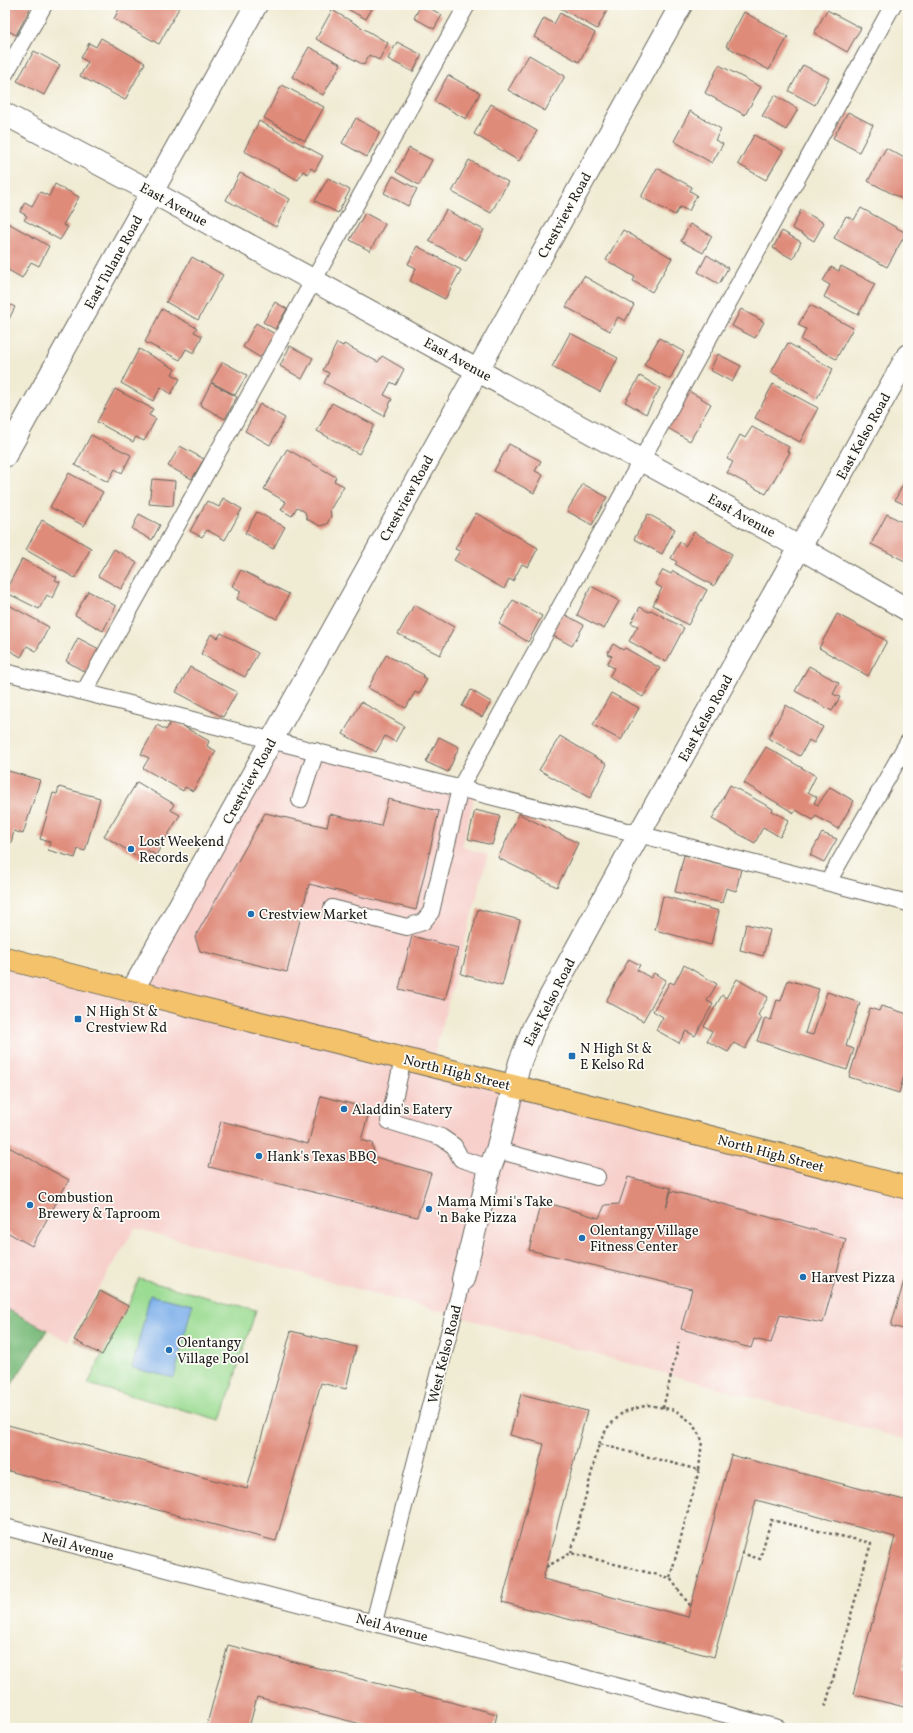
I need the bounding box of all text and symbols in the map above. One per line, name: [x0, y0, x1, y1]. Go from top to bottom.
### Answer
street label: Crestview Road: [534, 169, 597, 262]
street label: East Avenue: [136, 179, 211, 232]
street label: East Tulane Road: [81, 212, 148, 313]
street label: East Avenue: [420, 334, 495, 387]
street label: East Kelso Road: [833, 390, 896, 484]
street label: Crestview Road: [376, 452, 439, 545]
street label: East Avenue: [704, 490, 779, 543]
street label: East Kelso Road: [675, 672, 738, 766]
street label: Crestview Road: [219, 735, 282, 828]
place label: Lost Weekend Records: [139, 833, 224, 868]
marker: Lost Weekend Records: [126, 844, 136, 854]
place label: Crestview Market: [259, 906, 368, 925]
marker: Crestview Market: [246, 909, 256, 919]
street label: East Kelso Road: [520, 955, 581, 1050]
place label: N High St & Crestview Rd: [86, 1003, 167, 1038]
marker: N High St & Crestview Rd: [73, 1014, 83, 1024]
place label: N High St & E Kelso Rd: [580, 1040, 652, 1075]
street label: North High Street: [401, 1051, 512, 1096]
marker: N High St & E Kelso Rd: [567, 1051, 577, 1061]
place label: Aladdin's Eatery: [352, 1101, 453, 1120]
marker: Aladdin's Eatery: [339, 1104, 349, 1114]
street label: North High Street: [715, 1131, 826, 1178]
place label: Hank's Texas BBQ: [267, 1148, 377, 1167]
marker: Hank's Texas BBQ: [254, 1151, 264, 1161]
place label: Combustion Brewery & Taproom: [38, 1189, 161, 1224]
place label: Mama Mimi's Take 'n Bake Pizza: [437, 1193, 553, 1228]
marker: Combustion Brewery & Taproom: [25, 1200, 35, 1210]
marker: Mama Mimi's Take 'n Bake Pizza: [424, 1204, 434, 1214]
place label: Olentangy Village Fitness Center: [590, 1222, 699, 1257]
marker: Olentangy Village Fitness Center: [577, 1233, 587, 1243]
place label: Harvest Pizza: [811, 1269, 895, 1288]
marker: Harvest Pizza: [798, 1272, 808, 1282]
street label: West Kelso Road: [424, 1303, 467, 1406]
place label: Olentangy Village Pool: [177, 1334, 249, 1369]
marker: Olentangy Village Pool: [164, 1345, 174, 1355]
street label: Neil Avenue: [39, 1529, 116, 1566]
street label: Neil Avenue: [353, 1610, 430, 1647]

